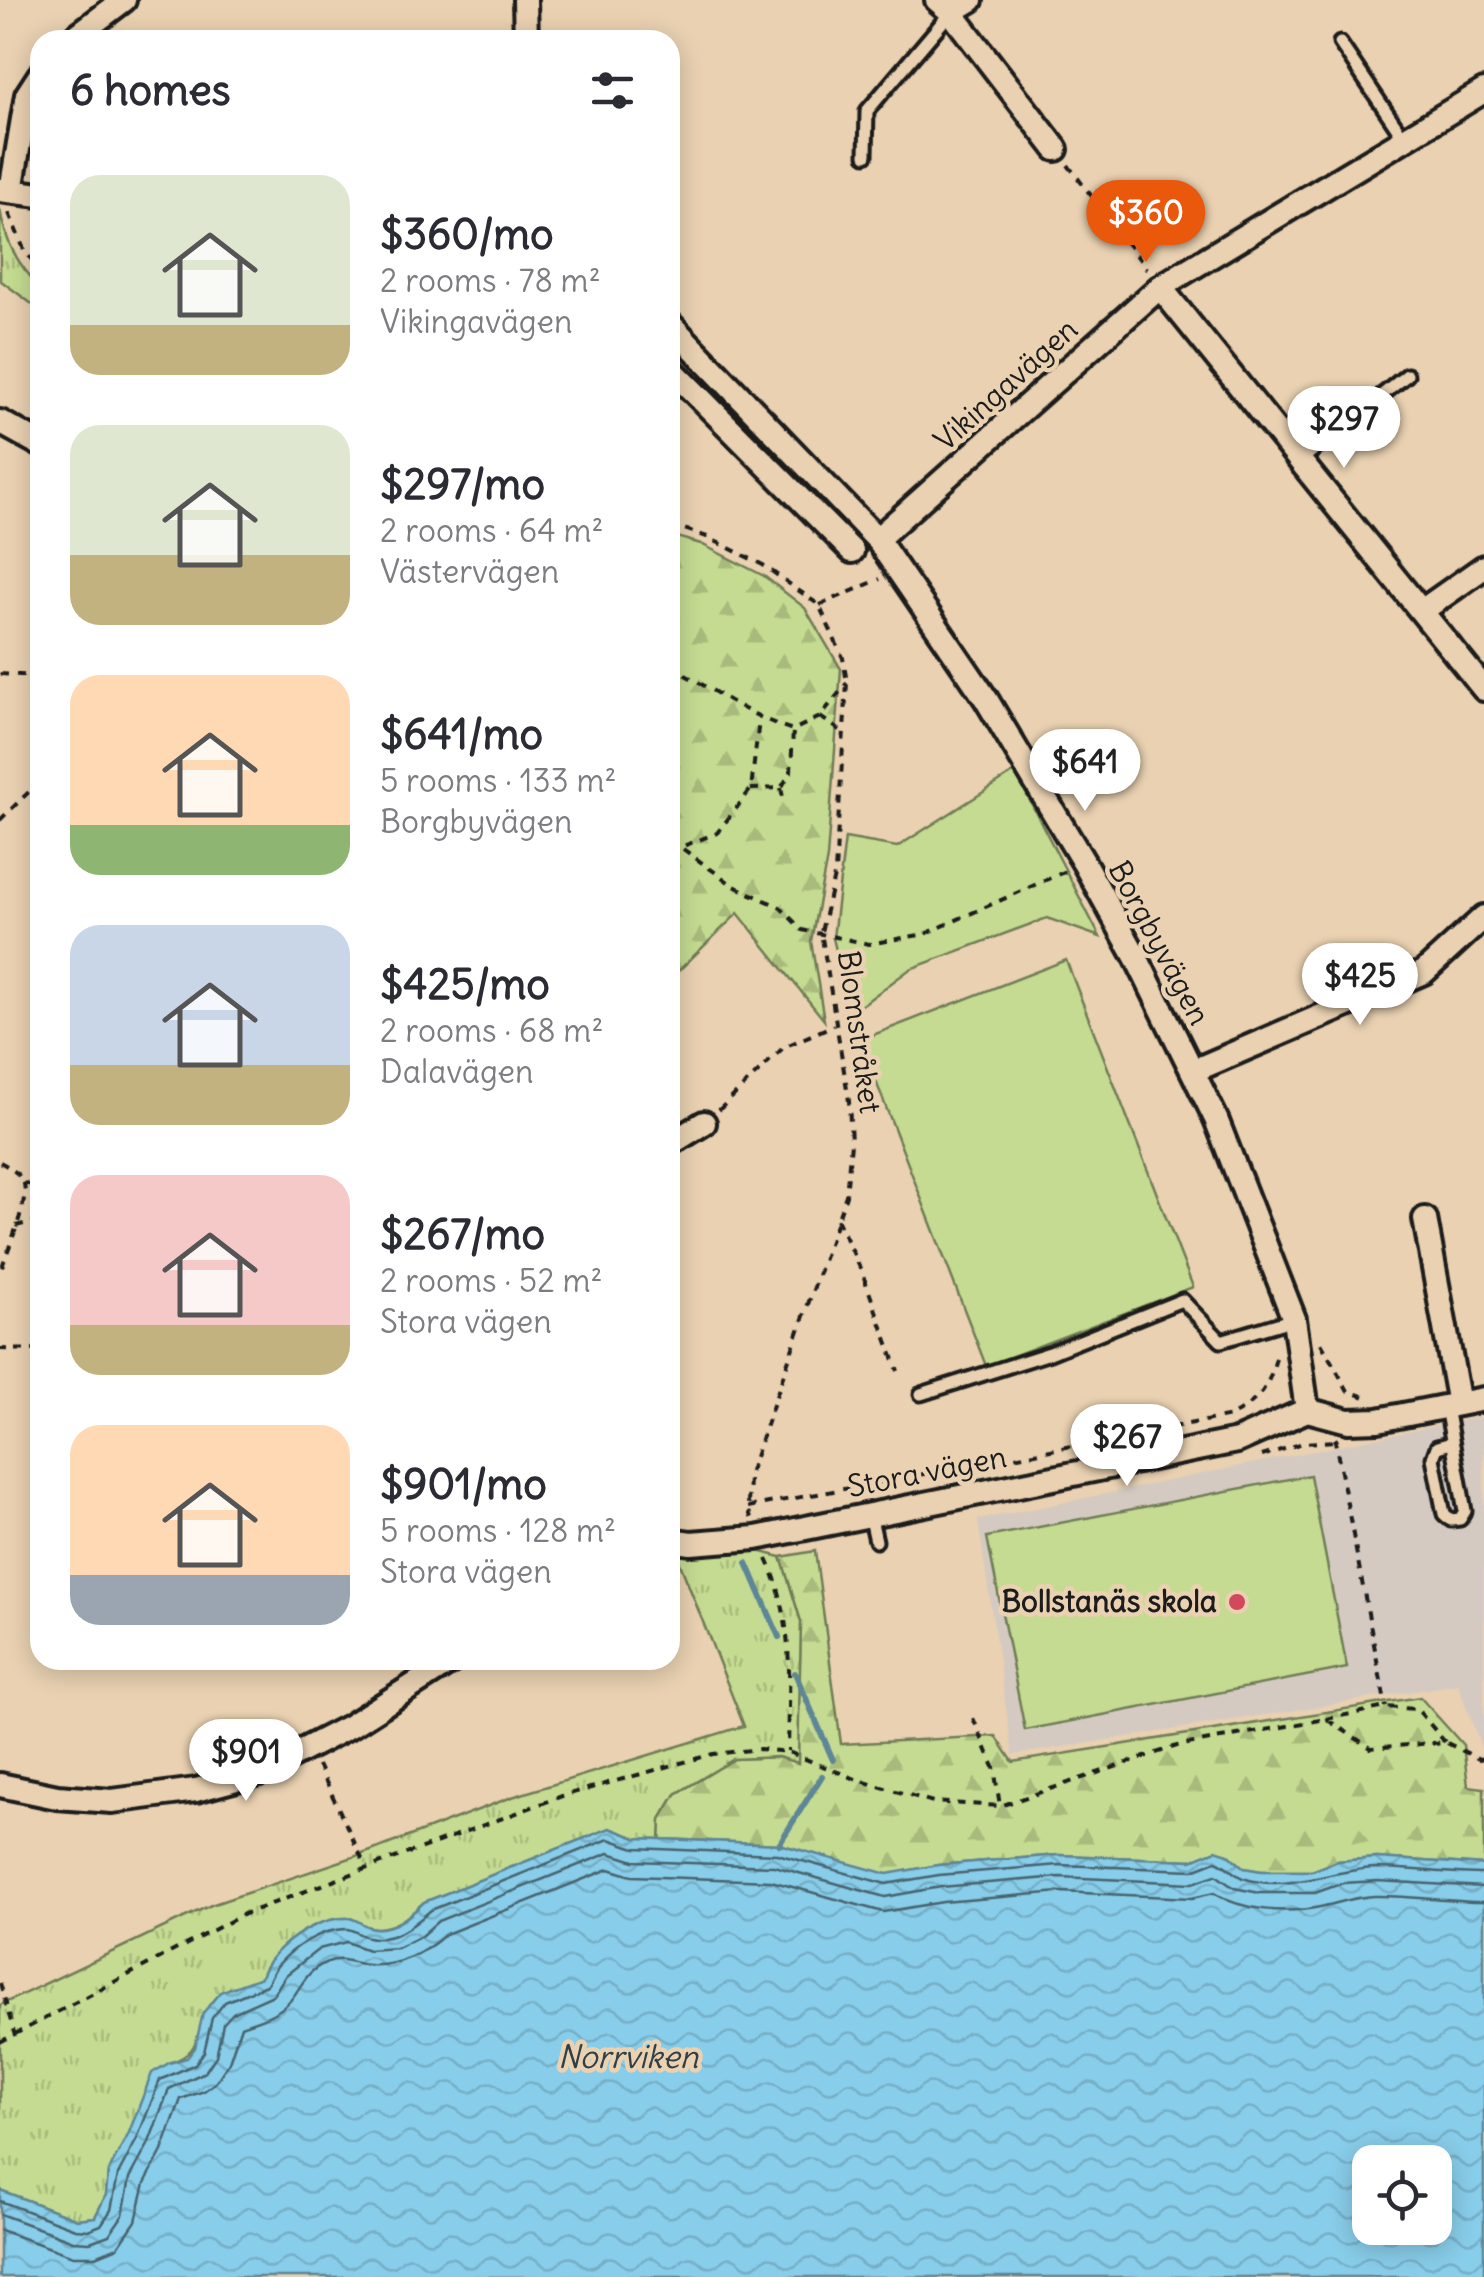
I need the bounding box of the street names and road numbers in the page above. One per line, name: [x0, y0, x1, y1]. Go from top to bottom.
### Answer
street label: Vikingavägen: [926, 310, 1085, 459]
street label: Borgbyvägen: [1101, 854, 1219, 1031]
street label: Blomstråket: [830, 948, 890, 1116]
street label: Stora vägen: [844, 1437, 1009, 1505]

